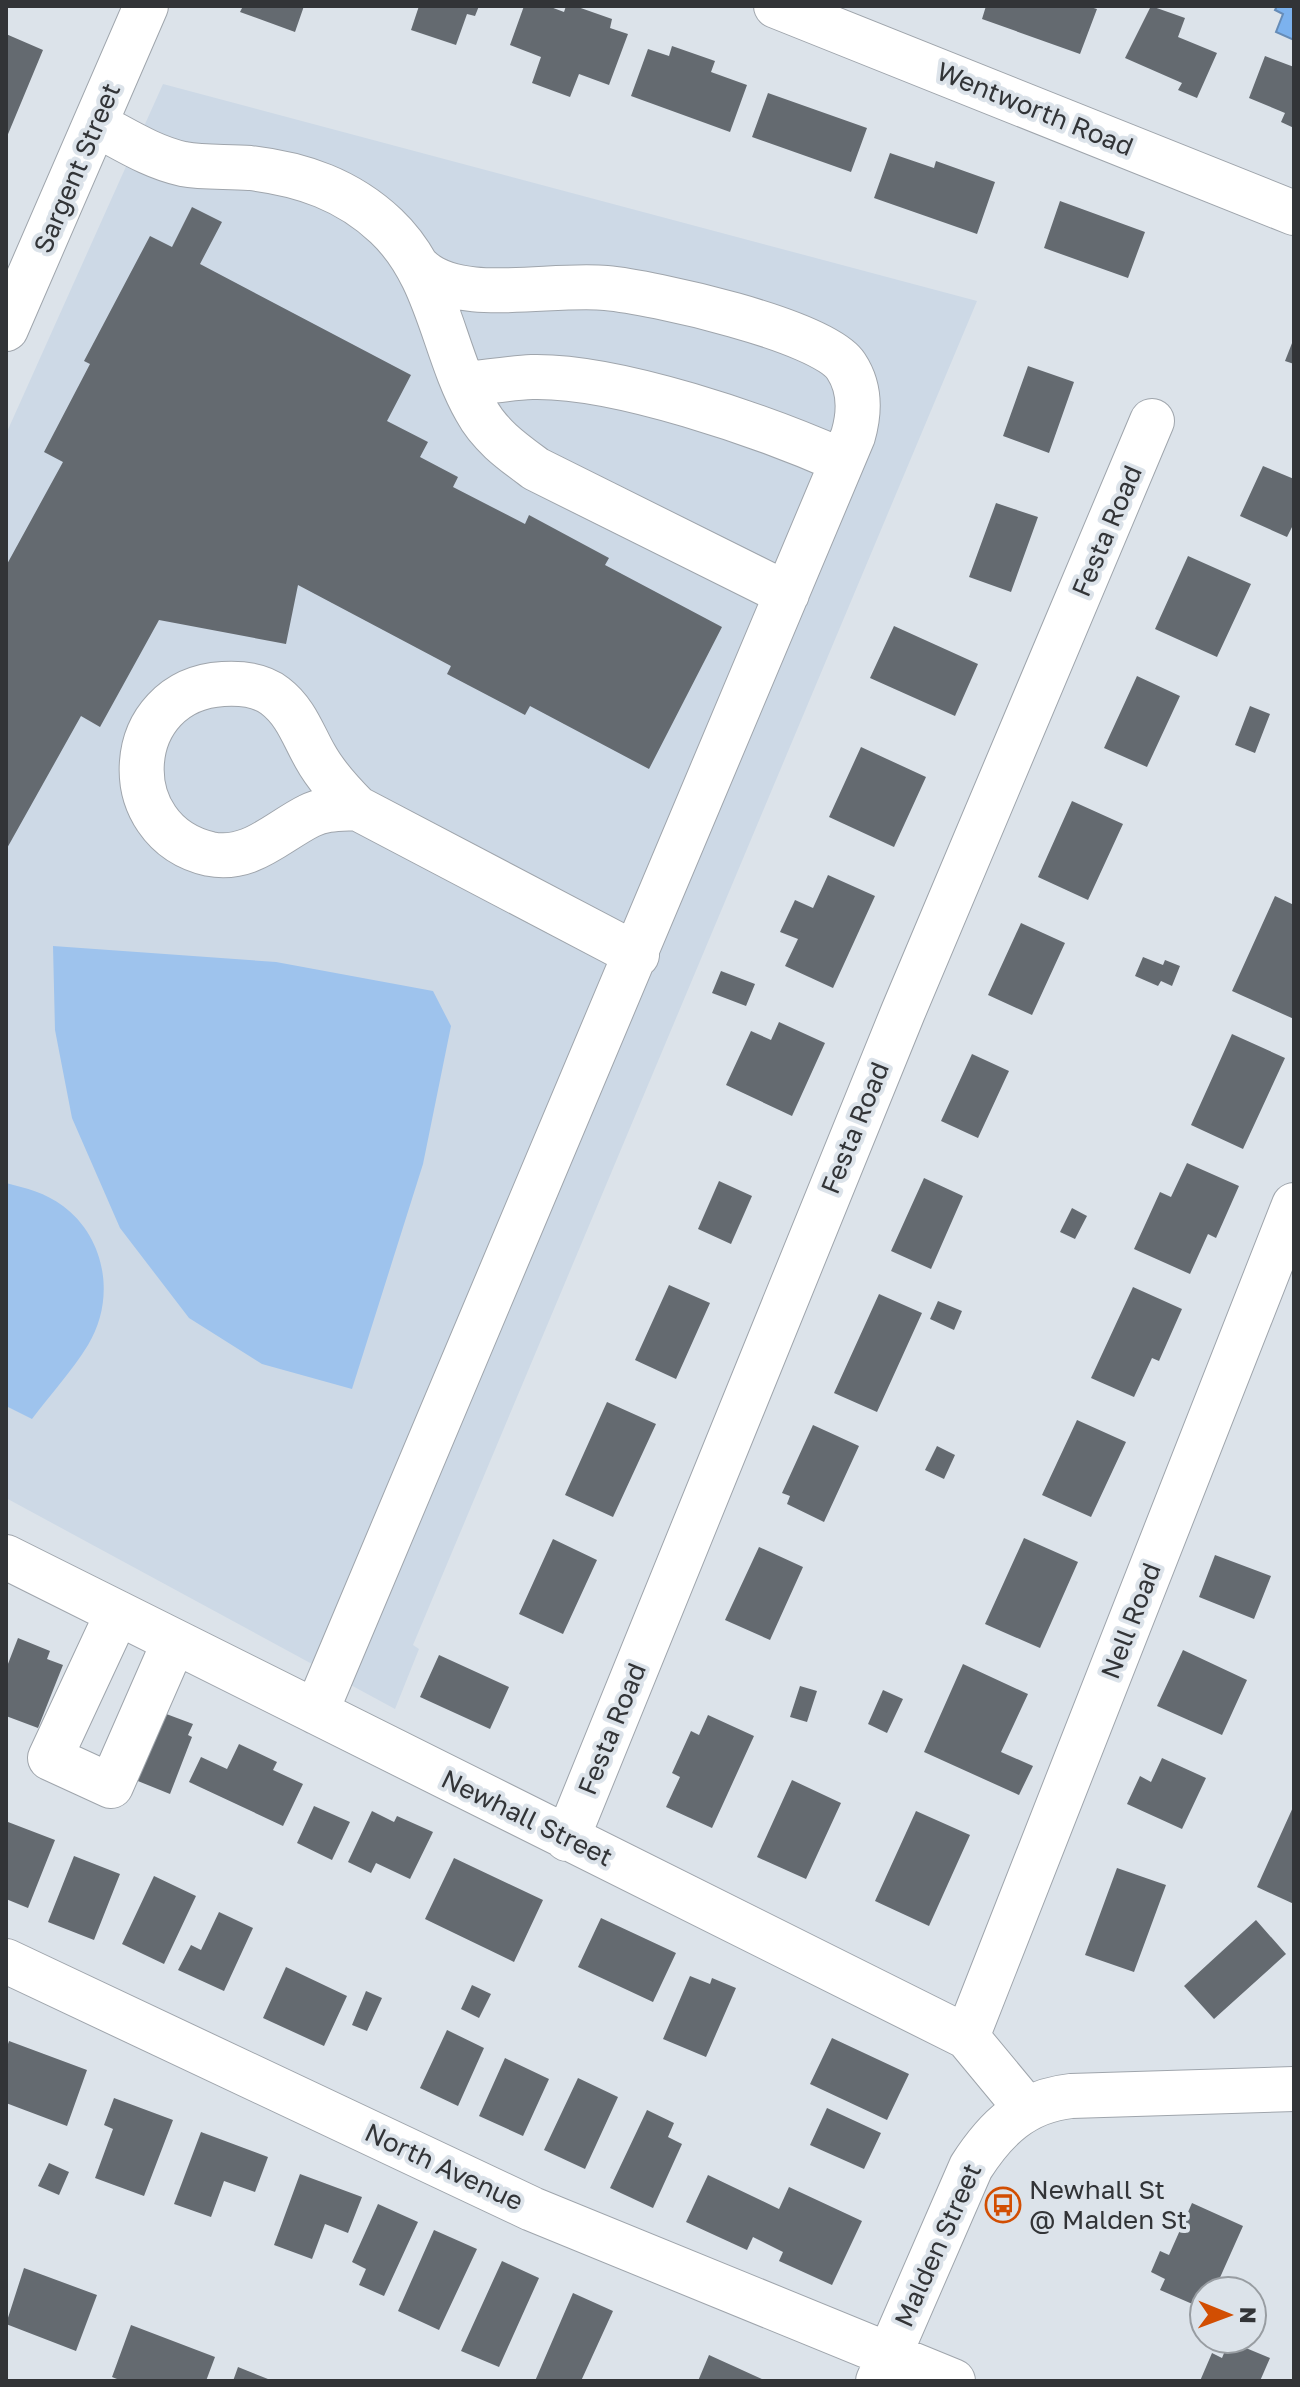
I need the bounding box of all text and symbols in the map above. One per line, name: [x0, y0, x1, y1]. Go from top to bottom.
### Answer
street label: Wentworth Road: [932, 55, 1138, 162]
street label: Sargent Street: [27, 78, 126, 258]
street label: Festa Road: [1065, 461, 1148, 601]
street label: Festa Road: [814, 1057, 895, 1198]
street label: Nell Road: [1094, 1558, 1167, 1683]
street label: Festa Road: [571, 1658, 652, 1799]
street label: Newhall Street: [437, 1763, 618, 1872]
street label: North Avenue: [360, 2116, 528, 2217]
street label: Malden Street: [888, 2158, 987, 2331]
place label: Newhall St @ Malden St: [1029, 2174, 1187, 2235]
bus stop icon: Newhall St @ Malden St: [984, 2186, 1022, 2224]
north arrow: [1188, 2275, 1268, 2355]
text: N: [1235, 2307, 1262, 2324]

